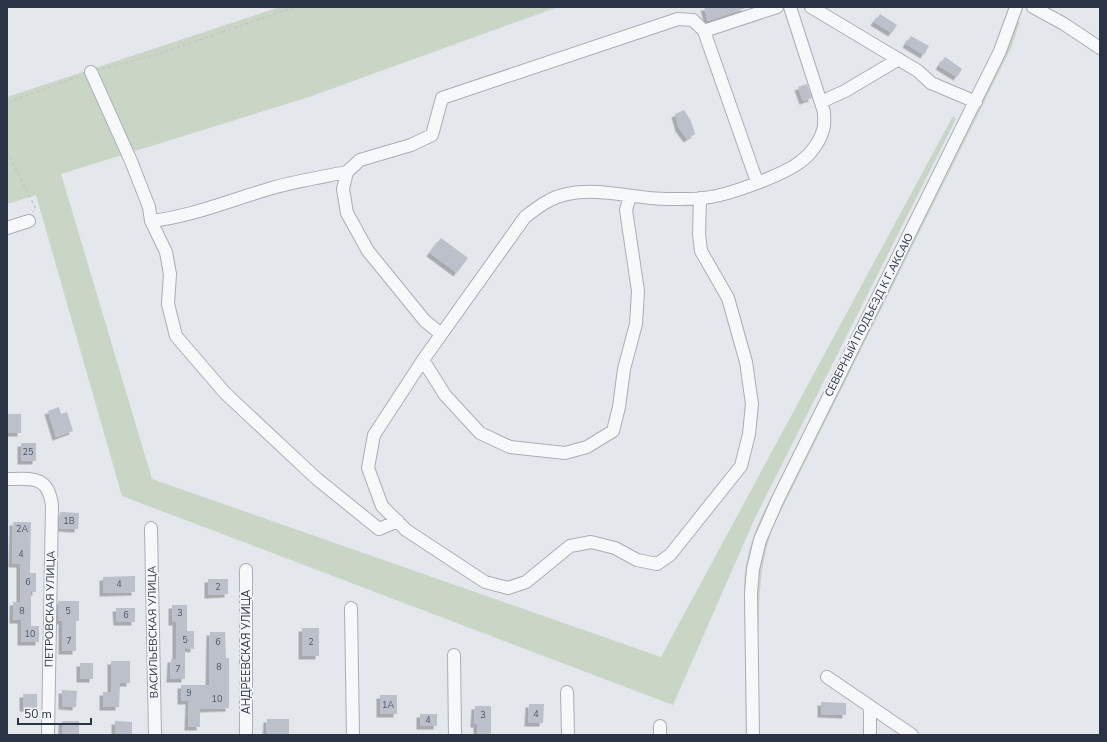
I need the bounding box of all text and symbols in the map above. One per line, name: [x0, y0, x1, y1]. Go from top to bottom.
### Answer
street label: СЕВЕРНЫЙ ПОДЪЕЗД К Г.АКСАЮ: [821, 231, 917, 399]
house number: 25: [23, 446, 33, 458]
house number: 1В: [63, 515, 75, 527]
house number: 2А: [16, 523, 28, 535]
house number: 4: [18, 548, 24, 560]
street label: ПЕТРОВСКАЯ УЛИЦА: [41, 551, 59, 667]
street label: ВАСИЛЬЕВСКАЯ УЛИЦА: [144, 566, 162, 698]
house number: 6: [25, 576, 31, 588]
house number: 4: [116, 578, 122, 590]
house number: 2: [215, 581, 221, 593]
street label: АНДРЕЕВСКАЯ УЛИЦА: [239, 590, 254, 714]
house number: 8: [19, 605, 25, 617]
house number: 5: [65, 605, 71, 617]
house number: 3: [177, 607, 183, 619]
house number: 6: [123, 609, 129, 621]
house number: 10: [25, 628, 35, 640]
house number: 5: [182, 634, 188, 646]
house number: 7: [66, 635, 72, 647]
house number: 6: [215, 636, 221, 648]
house number: 2: [308, 636, 314, 648]
house number: 8: [216, 661, 222, 673]
house number: 7: [175, 663, 181, 675]
house number: 9: [186, 687, 192, 699]
house number: 10: [212, 693, 222, 705]
house number: 1А: [382, 699, 394, 711]
scale bar: [18, 700, 91, 726]
text: 50 m: [24, 706, 52, 722]
house number: 4: [533, 708, 539, 720]
house number: 3: [480, 709, 486, 721]
house number: 4: [425, 714, 431, 726]

